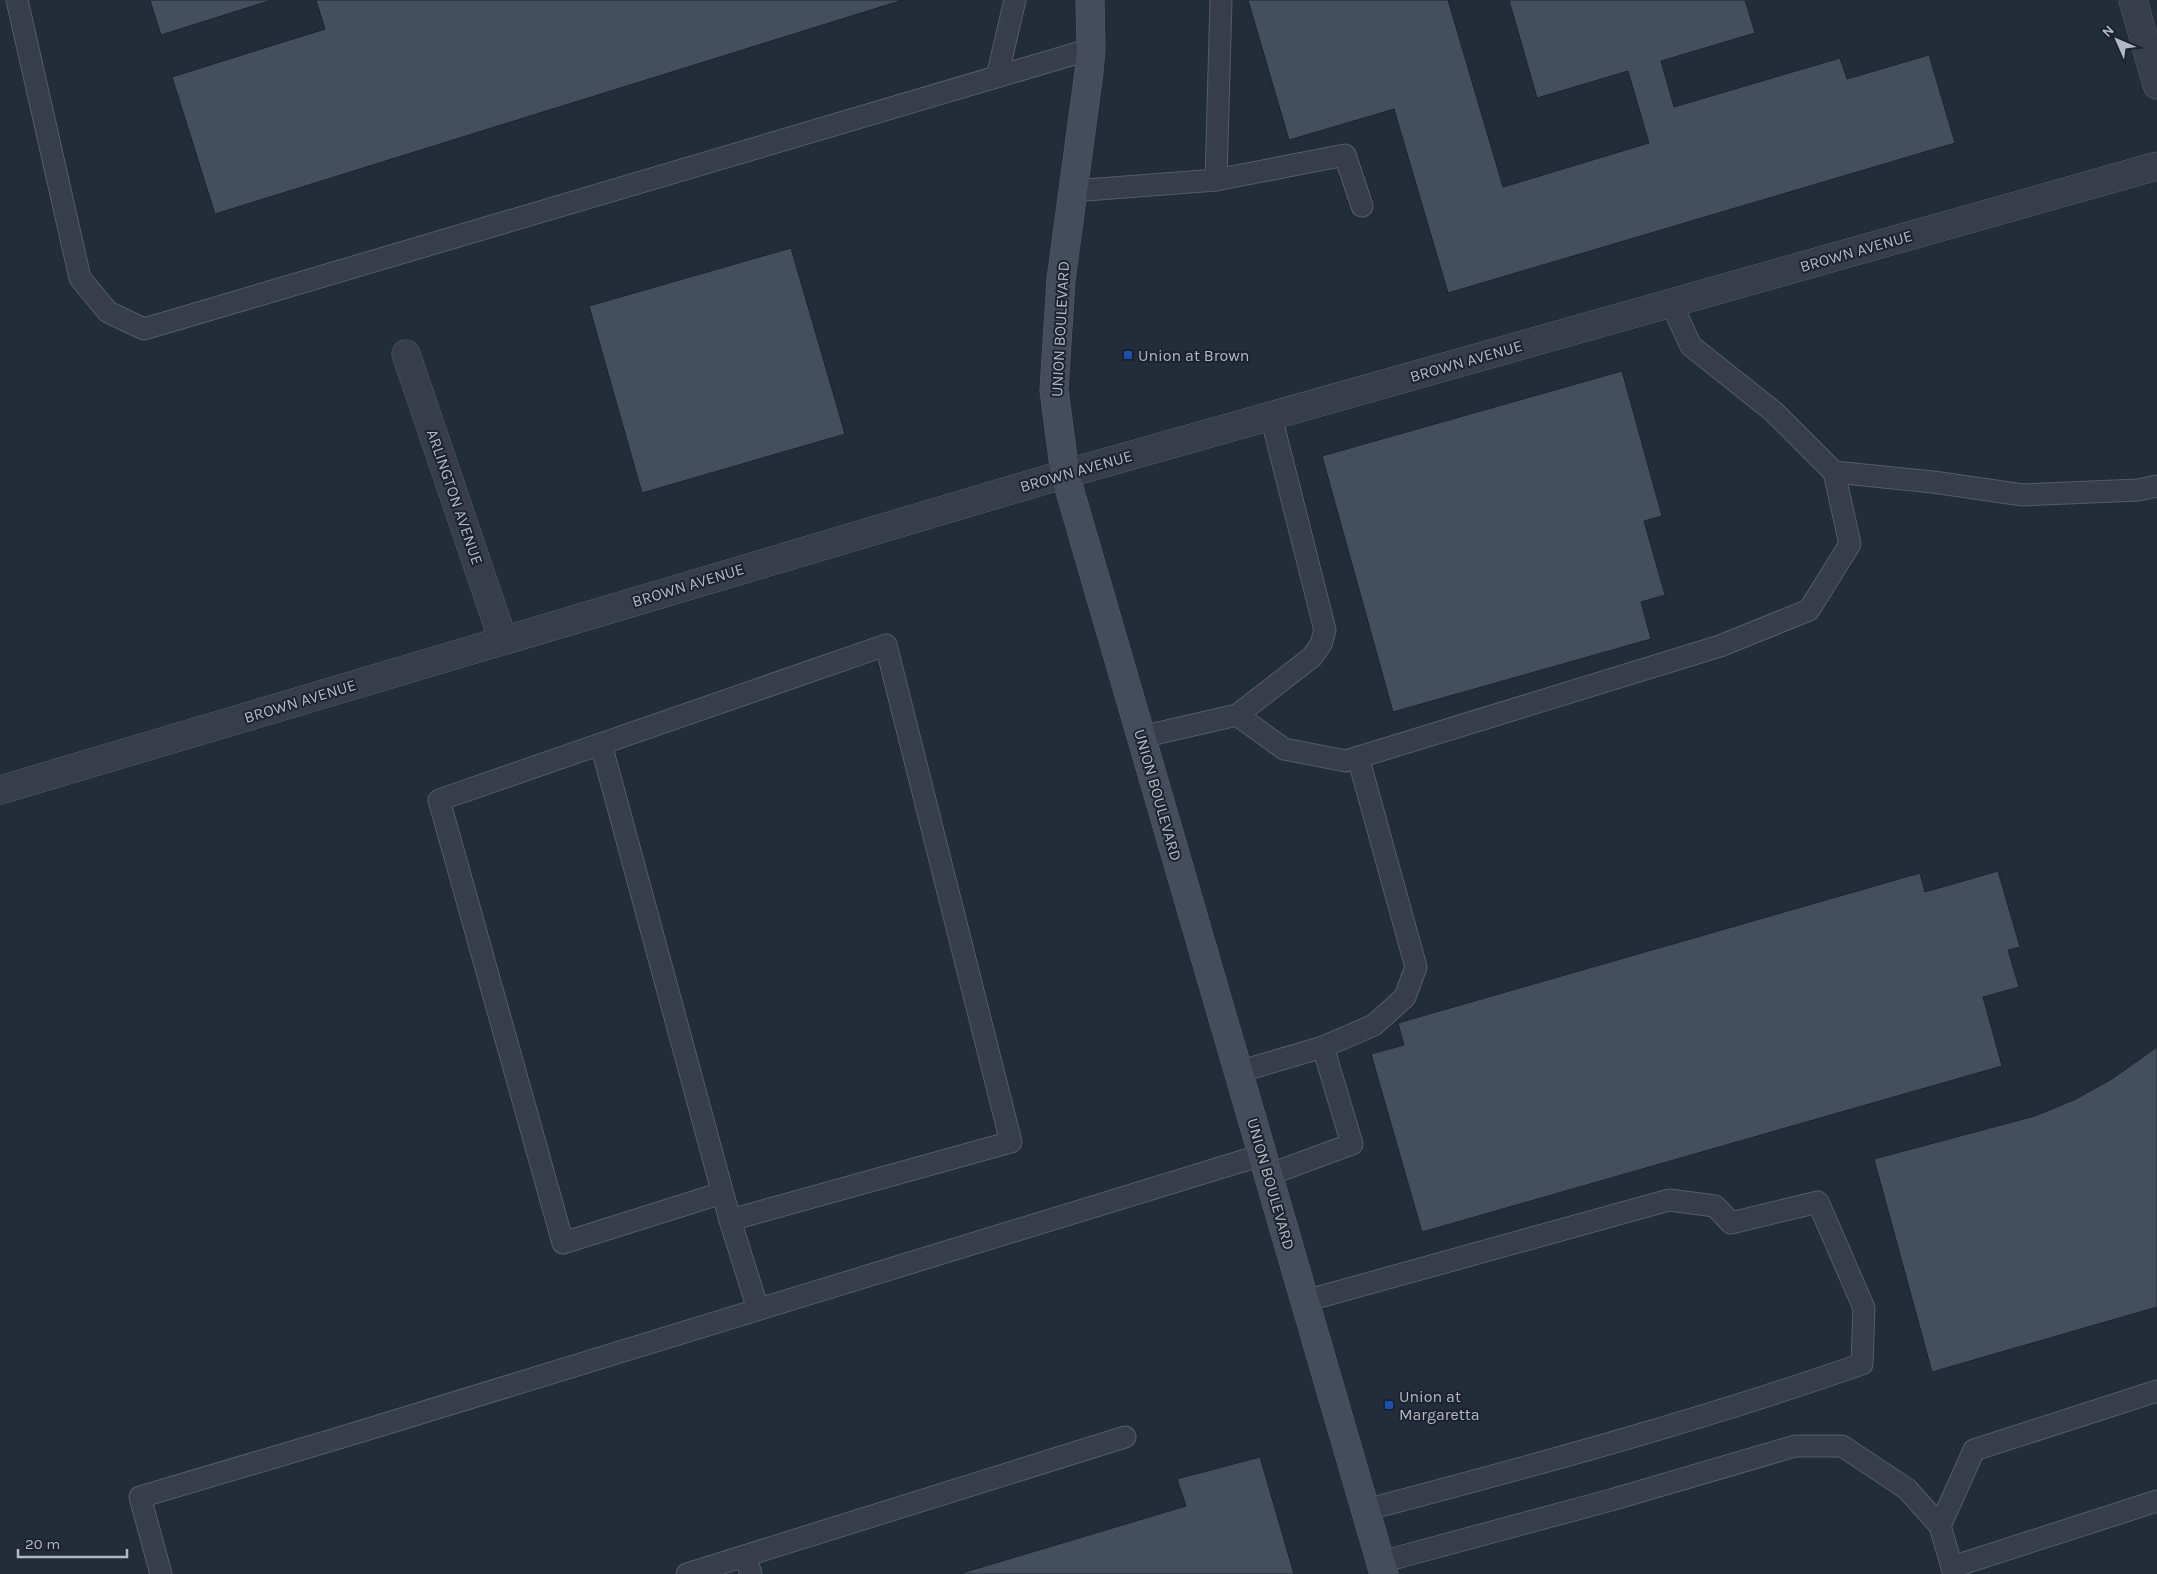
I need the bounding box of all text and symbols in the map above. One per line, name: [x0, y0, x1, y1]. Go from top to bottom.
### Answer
north arrow: [2092, 15, 2142, 65]
text: N: [2099, 22, 2118, 41]
street label: BROWN AVENUE: [1798, 226, 1914, 276]
street label: UNION BOULEVARD: [1047, 261, 1073, 397]
street label: BROWN AVENUE: [1408, 336, 1524, 386]
place label: Union at Brown: [1138, 346, 1249, 365]
marker: Union at Brown: [1122, 349, 1134, 361]
street label: ARLINGTON AVENUE: [423, 427, 487, 567]
street label: BROWN AVENUE: [1018, 446, 1134, 496]
street label: BROWN AVENUE: [630, 559, 746, 611]
street label: BROWN AVENUE: [242, 675, 358, 727]
street label: UNION BOULEVARD: [1130, 727, 1186, 863]
street label: UNION BOULEVARD: [1243, 1116, 1299, 1252]
place label: Union at Margaretta: [1399, 1387, 1480, 1424]
marker: Union at Margaretta: [1383, 1399, 1395, 1411]
scale bar: [18, 1526, 126, 1558]
text: 20 m: [25, 1535, 60, 1553]

